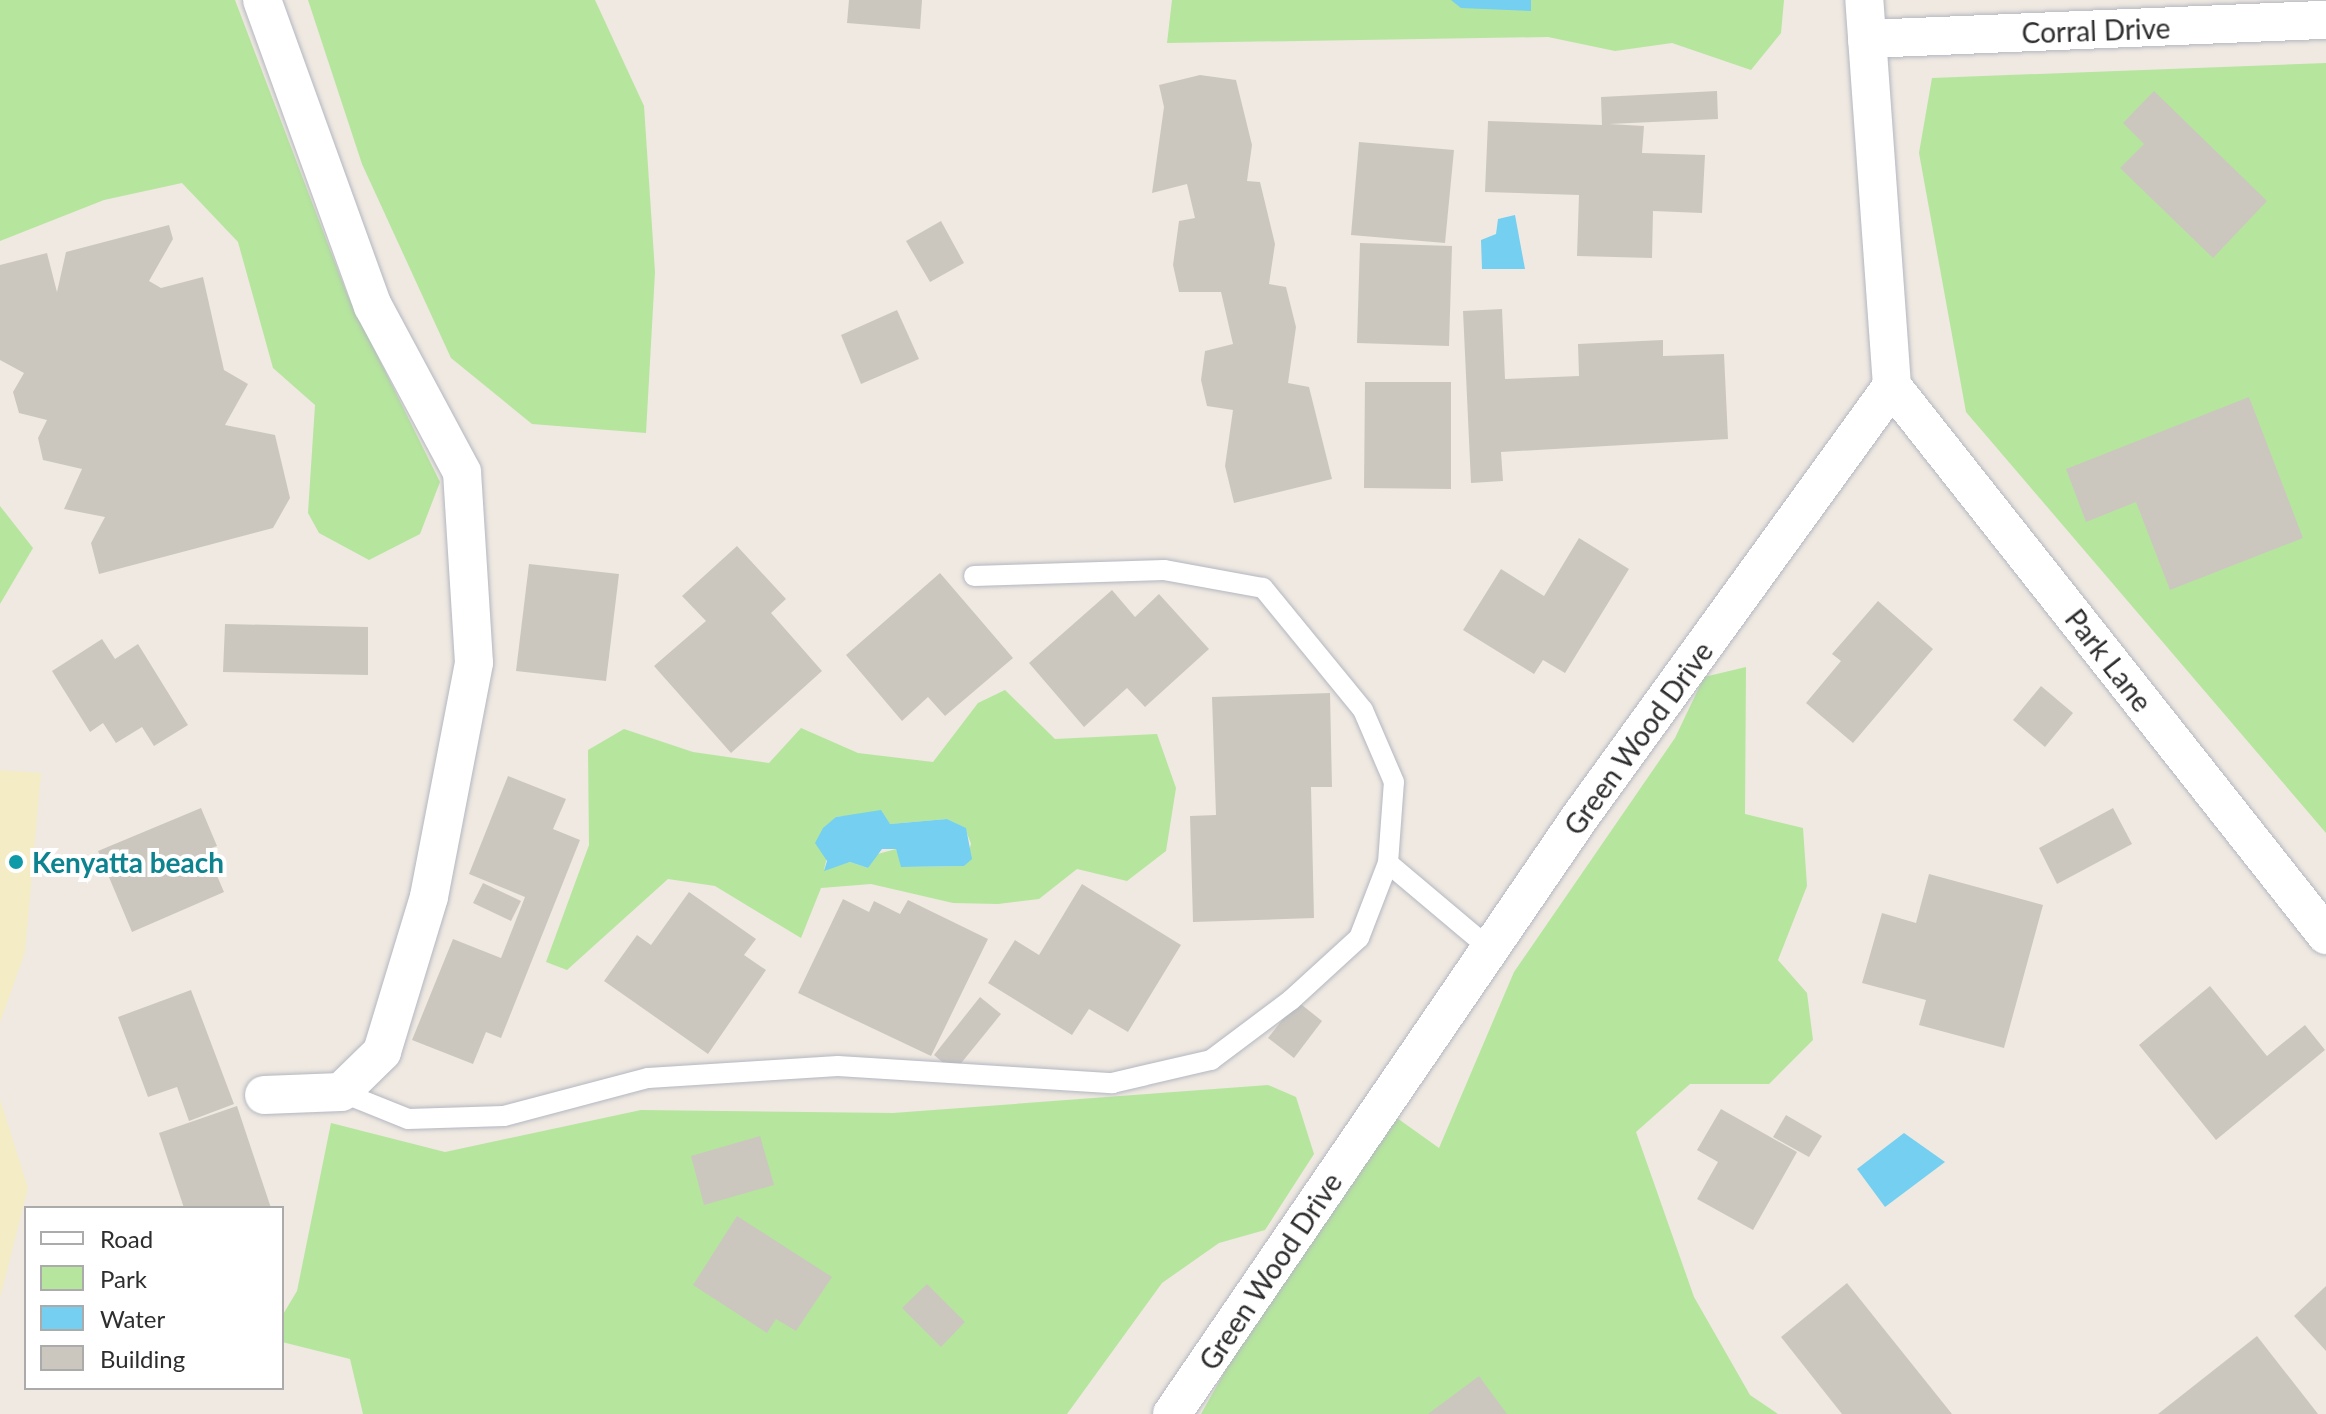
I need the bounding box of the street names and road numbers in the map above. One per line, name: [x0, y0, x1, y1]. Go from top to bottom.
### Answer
street label: Corral Drive: [2021, 11, 2171, 49]
street label: Park Lane: [2059, 602, 2159, 718]
street label: Green Wood Drive: [1557, 635, 1719, 841]
street label: Green Wood Drive: [1191, 1166, 1349, 1376]

